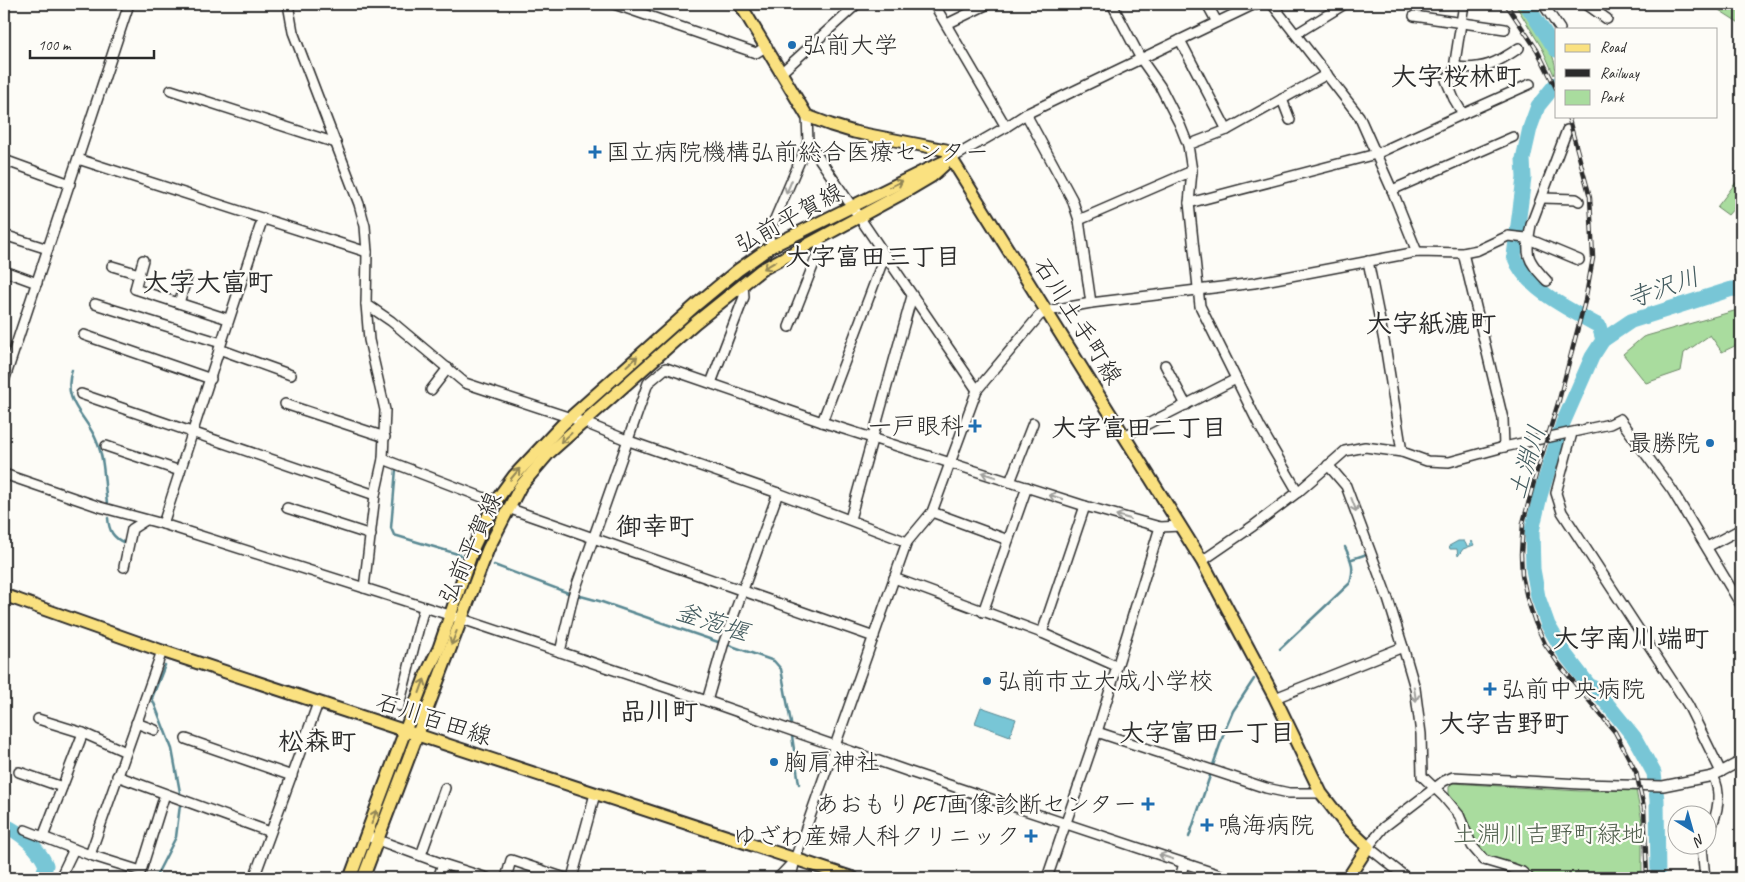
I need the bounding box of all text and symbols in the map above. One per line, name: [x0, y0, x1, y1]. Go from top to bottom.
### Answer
scale bar: [30, 28, 154, 60]
legend: [1555, 28, 1718, 118]
place label: 弘前大学: [802, 30, 898, 60]
text: 100 m: [38, 36, 72, 55]
text: Road: [1600, 38, 1627, 57]
marker: 弘前大学: [786, 39, 798, 51]
district label: 大字桜林町: [1391, 60, 1521, 93]
text: Railway: [1600, 64, 1641, 83]
text: Park: [1600, 88, 1625, 107]
place label: 国立病院機構弘前総合医療センター: [606, 137, 989, 167]
marker: 国立病院機構弘前総合医療センター: [588, 145, 602, 159]
street label: 弘前平賀線: [729, 176, 849, 260]
one-way arrow: [783, 179, 793, 194]
one-way arrow: [888, 179, 903, 189]
district label: 大字富田三丁目: [785, 241, 961, 273]
street label: 石川土手町線: [1027, 252, 1129, 390]
one-way arrow: [763, 260, 777, 270]
water label: 寺沢川: [1622, 261, 1704, 315]
district label: 大字大富町: [143, 266, 273, 299]
district label: 大字紙漉町: [1366, 307, 1496, 340]
one-way arrow: [625, 355, 638, 367]
place label: 一戸眼科: [868, 411, 964, 441]
district label: 大字富田二丁目: [1051, 412, 1227, 444]
marker: 一戸眼科: [968, 419, 982, 433]
water label: 土淵川: [1501, 421, 1553, 503]
place label: 最勝院: [1628, 428, 1700, 458]
one-way arrow: [559, 432, 572, 443]
marker: 最勝院: [1704, 437, 1716, 449]
one-way arrow: [510, 468, 521, 481]
one-way arrow: [981, 470, 997, 480]
street label: 弘前平賀線: [432, 487, 508, 609]
one-way arrow: [1049, 492, 1064, 501]
one-way arrow: [1350, 497, 1359, 512]
district label: 御幸町: [616, 510, 694, 543]
one-way arrow: [1115, 511, 1131, 521]
water label: 釜萢堰: [671, 595, 755, 650]
district label: 大字南川端町: [1553, 622, 1709, 655]
one-way arrow: [449, 630, 459, 645]
place label: 弘前市立大成小学校: [997, 666, 1213, 696]
place label: 弘前中央病院: [1501, 674, 1645, 704]
marker: 弘前市立大成小学校: [981, 675, 993, 687]
one-way arrow: [418, 679, 427, 694]
marker: 弘前中央病院: [1483, 682, 1497, 696]
street label: 石川百田線: [372, 686, 496, 752]
one-way arrow: [1410, 686, 1420, 702]
district label: 品川町: [620, 695, 698, 728]
district label: 大字吉野町: [1439, 707, 1569, 740]
district label: 大字富田一丁目: [1119, 717, 1295, 749]
district label: 松森町: [278, 725, 356, 758]
place label: 胸肩神社: [784, 747, 880, 777]
marker: 胸肩神社: [768, 756, 780, 768]
place label: あおもりPET画像診断センター: [815, 789, 1137, 819]
marker: あおもりPET画像診断センター: [1141, 797, 1155, 811]
north arrow: [1668, 804, 1718, 854]
one-way arrow: [370, 809, 379, 825]
place label: 鳴海病院: [1218, 810, 1314, 840]
marker: 鳴海病院: [1200, 818, 1214, 832]
park label: 土淵川吉野町緑地: [1453, 819, 1645, 849]
place label: ゆざわ産婦人科クリニック: [733, 821, 1020, 851]
marker: ゆざわ産婦人科クリニック: [1024, 829, 1038, 843]
text: N: [1689, 831, 1708, 851]
one-way arrow: [1158, 852, 1174, 862]

